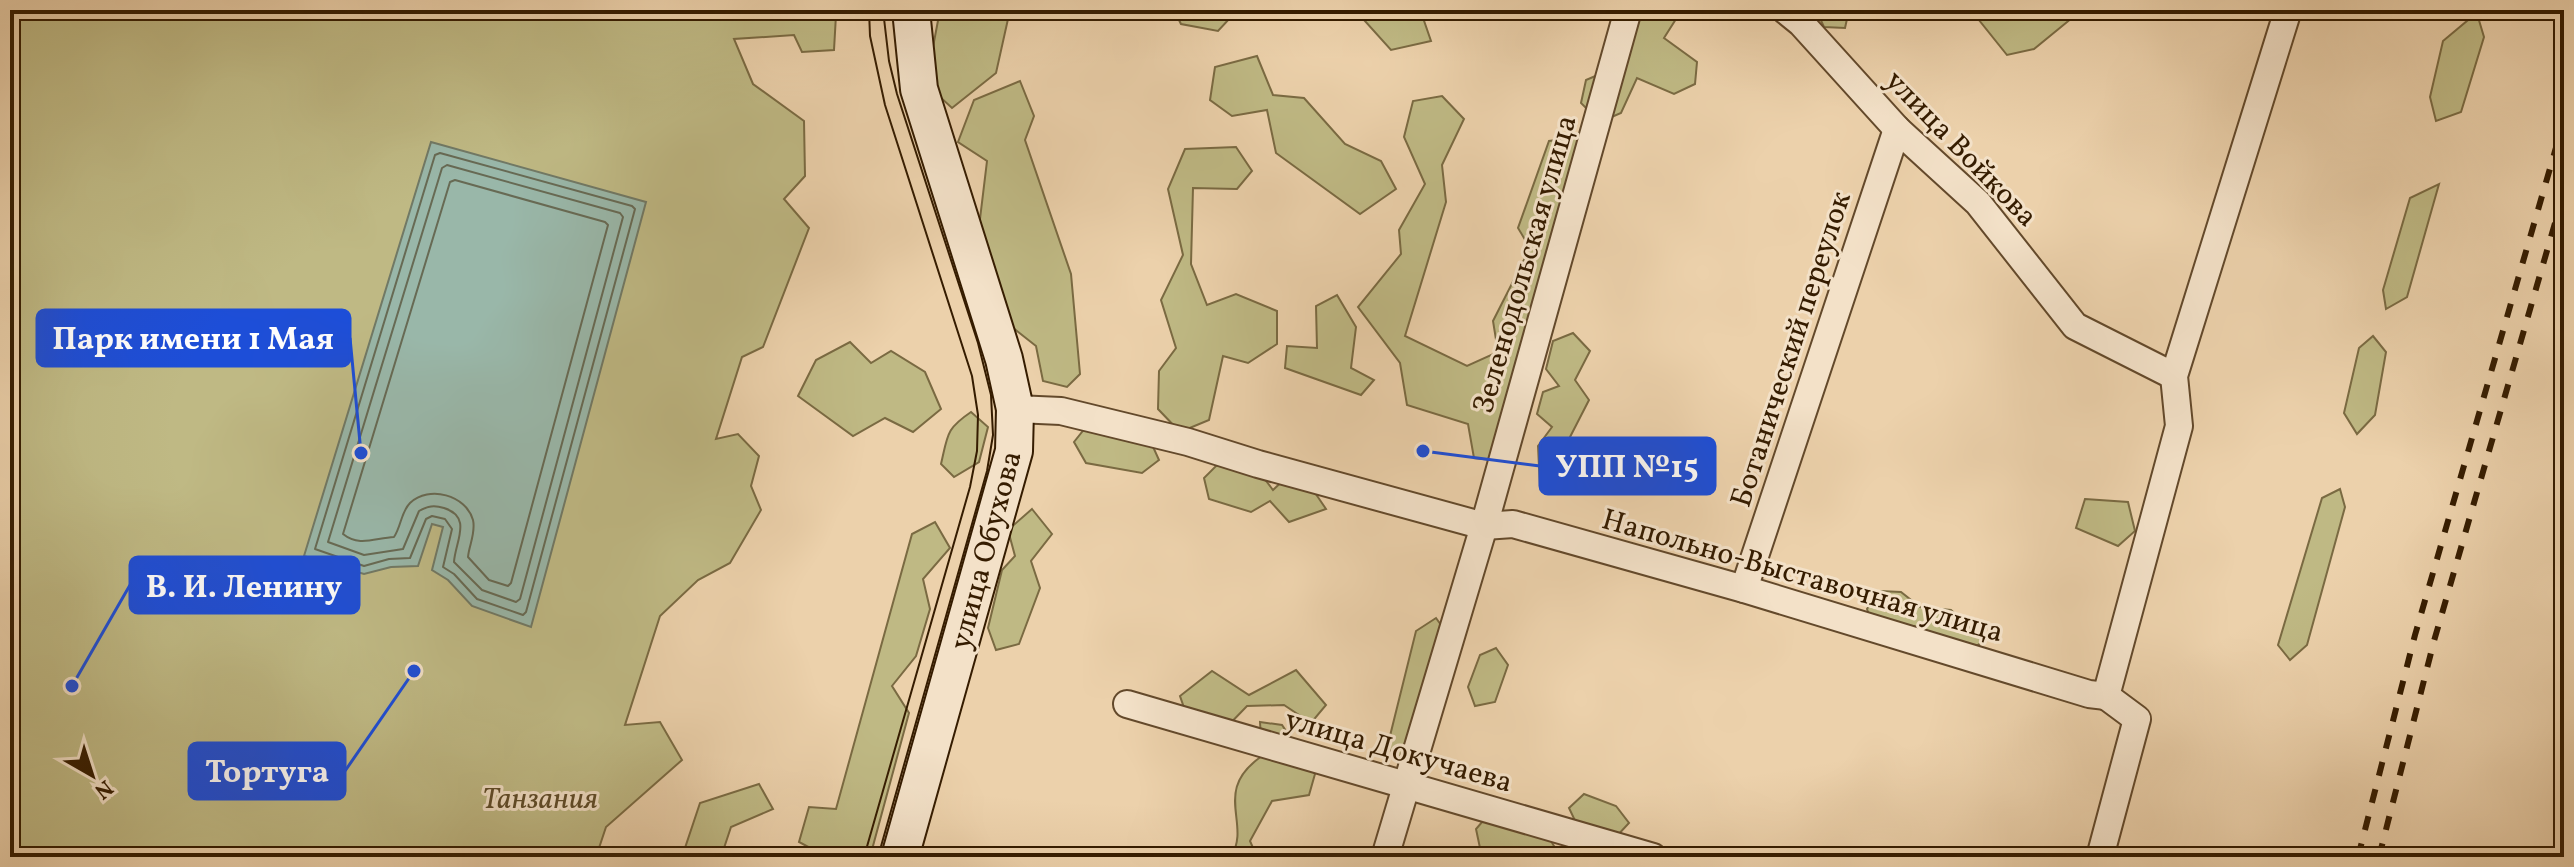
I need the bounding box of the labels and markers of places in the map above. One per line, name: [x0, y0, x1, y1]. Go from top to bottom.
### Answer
callout: Парк имени 1 Мая: [37, 310, 350, 366]
callout: УПП №15: [1540, 438, 1715, 494]
callout: В. И. Ленину: [130, 557, 359, 613]
callout: Тортуга: [189, 743, 345, 799]

